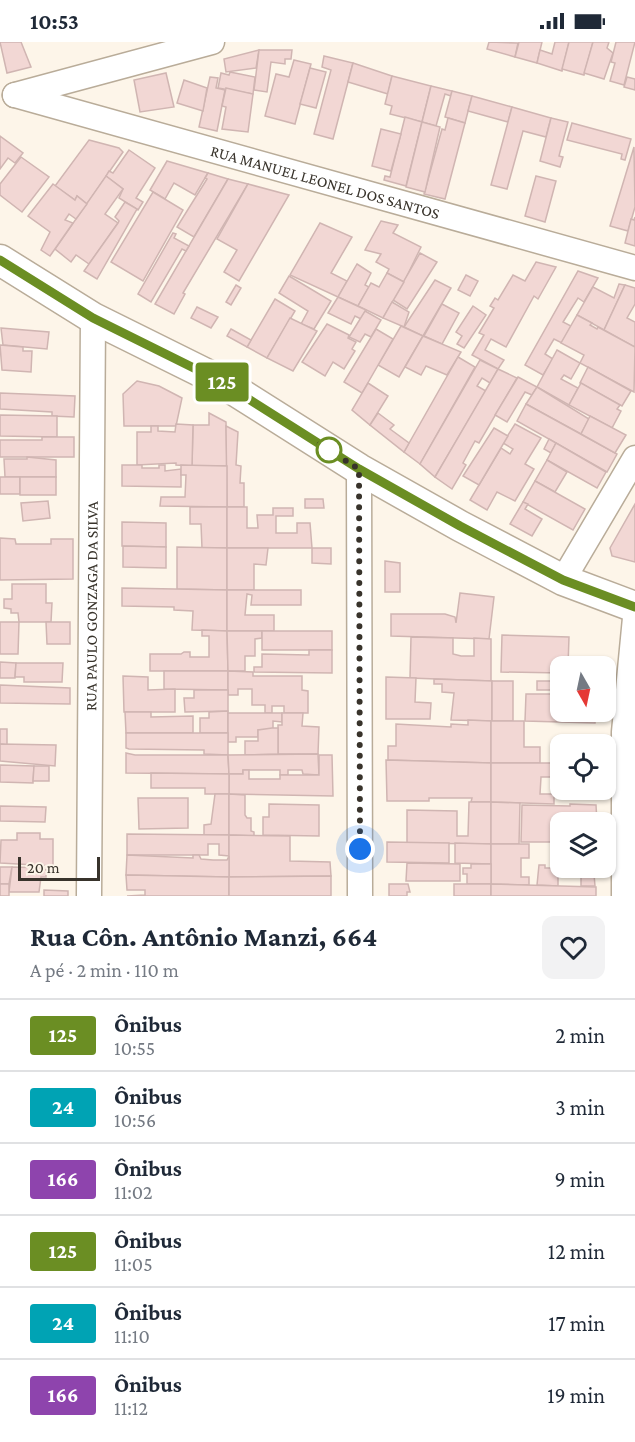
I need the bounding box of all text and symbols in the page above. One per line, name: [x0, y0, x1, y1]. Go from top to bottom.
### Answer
text: 10:53: [30, 9, 79, 34]
street label: RUA MANUEL LEONEL DOS SANTOS: [209, 142, 442, 222]
line badge: 125: [188, 362, 256, 402]
text: 125: [208, 370, 236, 394]
unlabelled marker: [316, 437, 342, 463]
street label: RUA PAULO GONZAGA DA SILVA: [82, 500, 100, 711]
north arrow: [550, 656, 616, 722]
map controls: [550, 656, 616, 878]
button: locate: [550, 734, 616, 800]
button: layers: [550, 812, 616, 878]
your location: [345, 834, 375, 864]
scale bar: [18, 854, 100, 882]
text: 20 m: [27, 859, 60, 876]
button: heart: [542, 916, 605, 979]
text: Rua Côn. Antônio Manzi, 664: [30, 921, 377, 952]
text: A pé · 2 min · 110 m: [30, 959, 179, 981]
text: Ônibus: [114, 1012, 182, 1037]
text: 125: [49, 1023, 77, 1047]
text: 2 min: [555, 1023, 605, 1048]
text: 10:55: [114, 1037, 155, 1059]
text: Ônibus: [114, 1084, 182, 1109]
text: 24: [52, 1095, 74, 1119]
text: 3 min: [555, 1095, 605, 1120]
text: 10:56: [114, 1109, 156, 1131]
text: Ônibus: [114, 1156, 182, 1181]
text: 166: [48, 1167, 78, 1191]
text: 9 min: [554, 1167, 605, 1192]
text: 11:02: [114, 1181, 153, 1203]
text: Ônibus: [114, 1228, 182, 1253]
text: 125: [49, 1239, 77, 1263]
text: 12 min: [548, 1239, 605, 1264]
text: 11:05: [114, 1253, 153, 1275]
text: Ônibus: [114, 1300, 182, 1325]
text: 24: [52, 1311, 74, 1335]
text: 17 min: [548, 1311, 605, 1336]
text: 11:10: [114, 1325, 150, 1347]
text: Ônibus: [114, 1372, 182, 1397]
text: 166: [48, 1383, 78, 1407]
text: 19 min: [547, 1383, 605, 1408]
text: 11:12: [114, 1397, 148, 1419]

